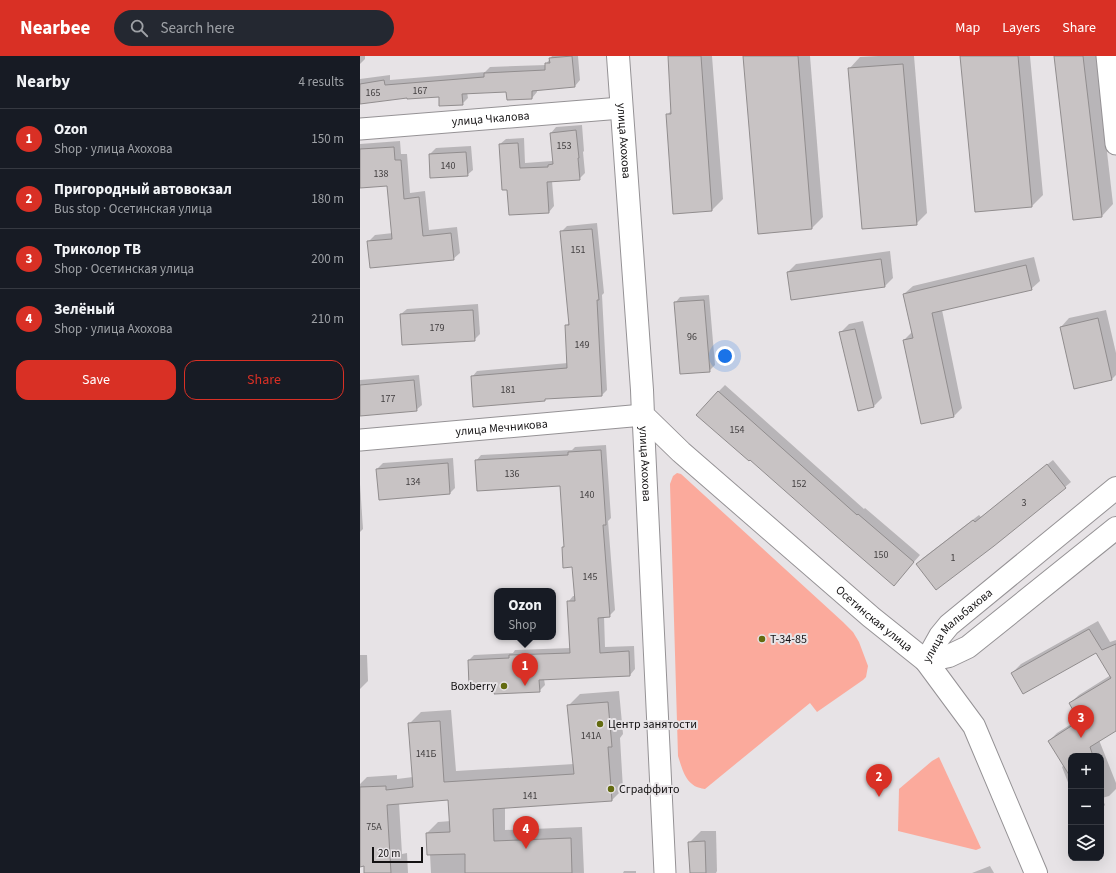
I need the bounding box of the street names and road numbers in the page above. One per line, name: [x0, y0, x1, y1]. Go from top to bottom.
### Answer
street label: улица Ахохова: [612, 102, 635, 179]
street label: улица Чкалова: [451, 107, 530, 131]
street label: улица Мечникова: [455, 415, 548, 441]
street label: улица Ахохова: [635, 426, 655, 502]
street label: Осетинская улица: [832, 582, 916, 656]
street label: улица Мальбахова: [919, 585, 996, 666]

